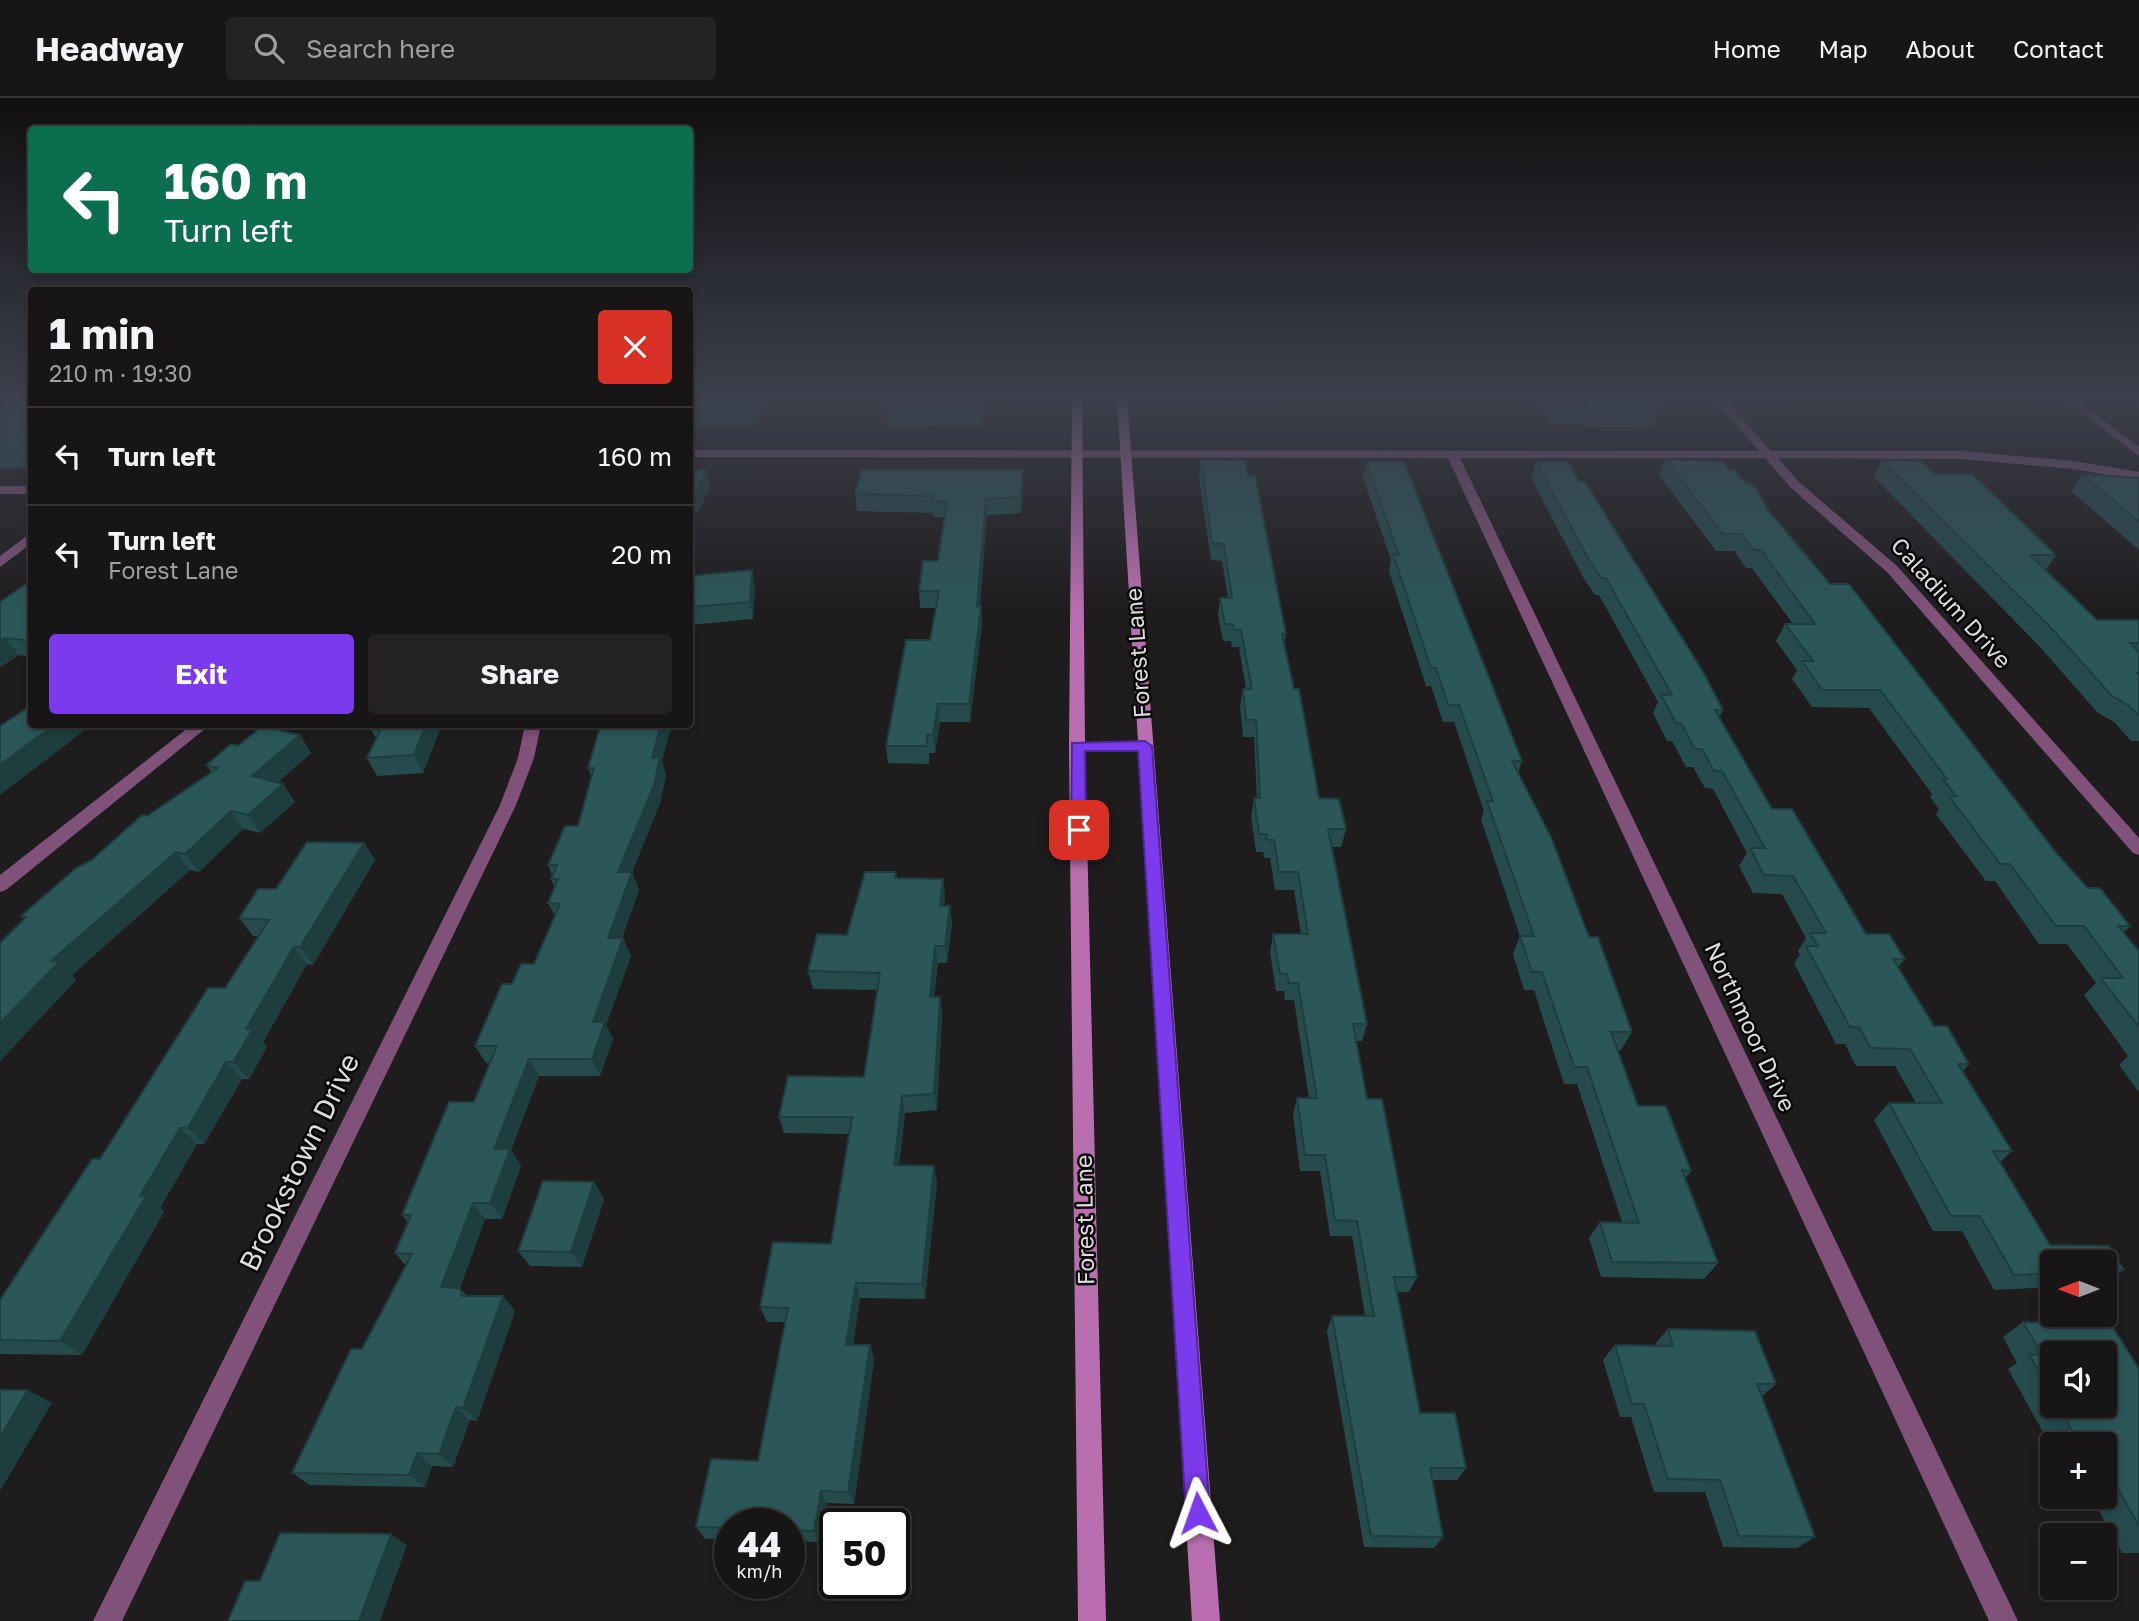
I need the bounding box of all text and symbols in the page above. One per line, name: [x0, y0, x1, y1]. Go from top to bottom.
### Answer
search box: [226, 17, 716, 80]
text: Headway: [35, 29, 184, 68]
icon: search: [250, 29, 288, 67]
text: Search here: [306, 33, 455, 64]
text: Home: [1713, 34, 1781, 63]
text: Map: [1819, 34, 1868, 63]
text: About: [1906, 34, 1975, 63]
text: Contact: [2013, 34, 2104, 63]
text: 160 m: [164, 151, 307, 210]
icon: left: [49, 154, 140, 245]
text: Turn left: [164, 211, 293, 249]
text: 1 min: [49, 308, 155, 358]
button: close: [598, 310, 672, 384]
text: 210 m · 19:30: [49, 359, 192, 387]
icon: left: [49, 437, 87, 475]
text: Turn left: [108, 441, 216, 472]
text: 160 m: [598, 441, 672, 472]
text: Turn left: [108, 525, 216, 556]
street label: Caladium Drive: [1886, 531, 2018, 674]
icon: left: [49, 535, 87, 573]
text: 20 m: [611, 539, 672, 570]
text: Forest Lane: [108, 556, 238, 584]
street label: Forest Lane: [1118, 587, 1156, 719]
button: Exit: [49, 634, 354, 714]
button: Share: [368, 634, 672, 714]
pin: [1049, 800, 1109, 860]
icon: arrive: [1060, 811, 1098, 849]
street label: Northmoor Drive: [1699, 937, 1802, 1116]
street label: Brookstown Drive: [232, 1048, 365, 1276]
street label: Forest Lane: [1069, 1155, 1099, 1285]
north arrow: [2040, 1250, 2118, 1326]
map controls: [2040, 1250, 2117, 1600]
button: sound: [2040, 1341, 2117, 1418]
button: +: [2040, 1432, 2117, 1509]
position arrow: [1161, 1476, 1235, 1550]
speed limit sign: 50: [819, 1508, 910, 1599]
text: 44: [738, 1523, 781, 1565]
button: −: [2040, 1523, 2117, 1600]
text: km/h: [737, 1560, 782, 1582]

